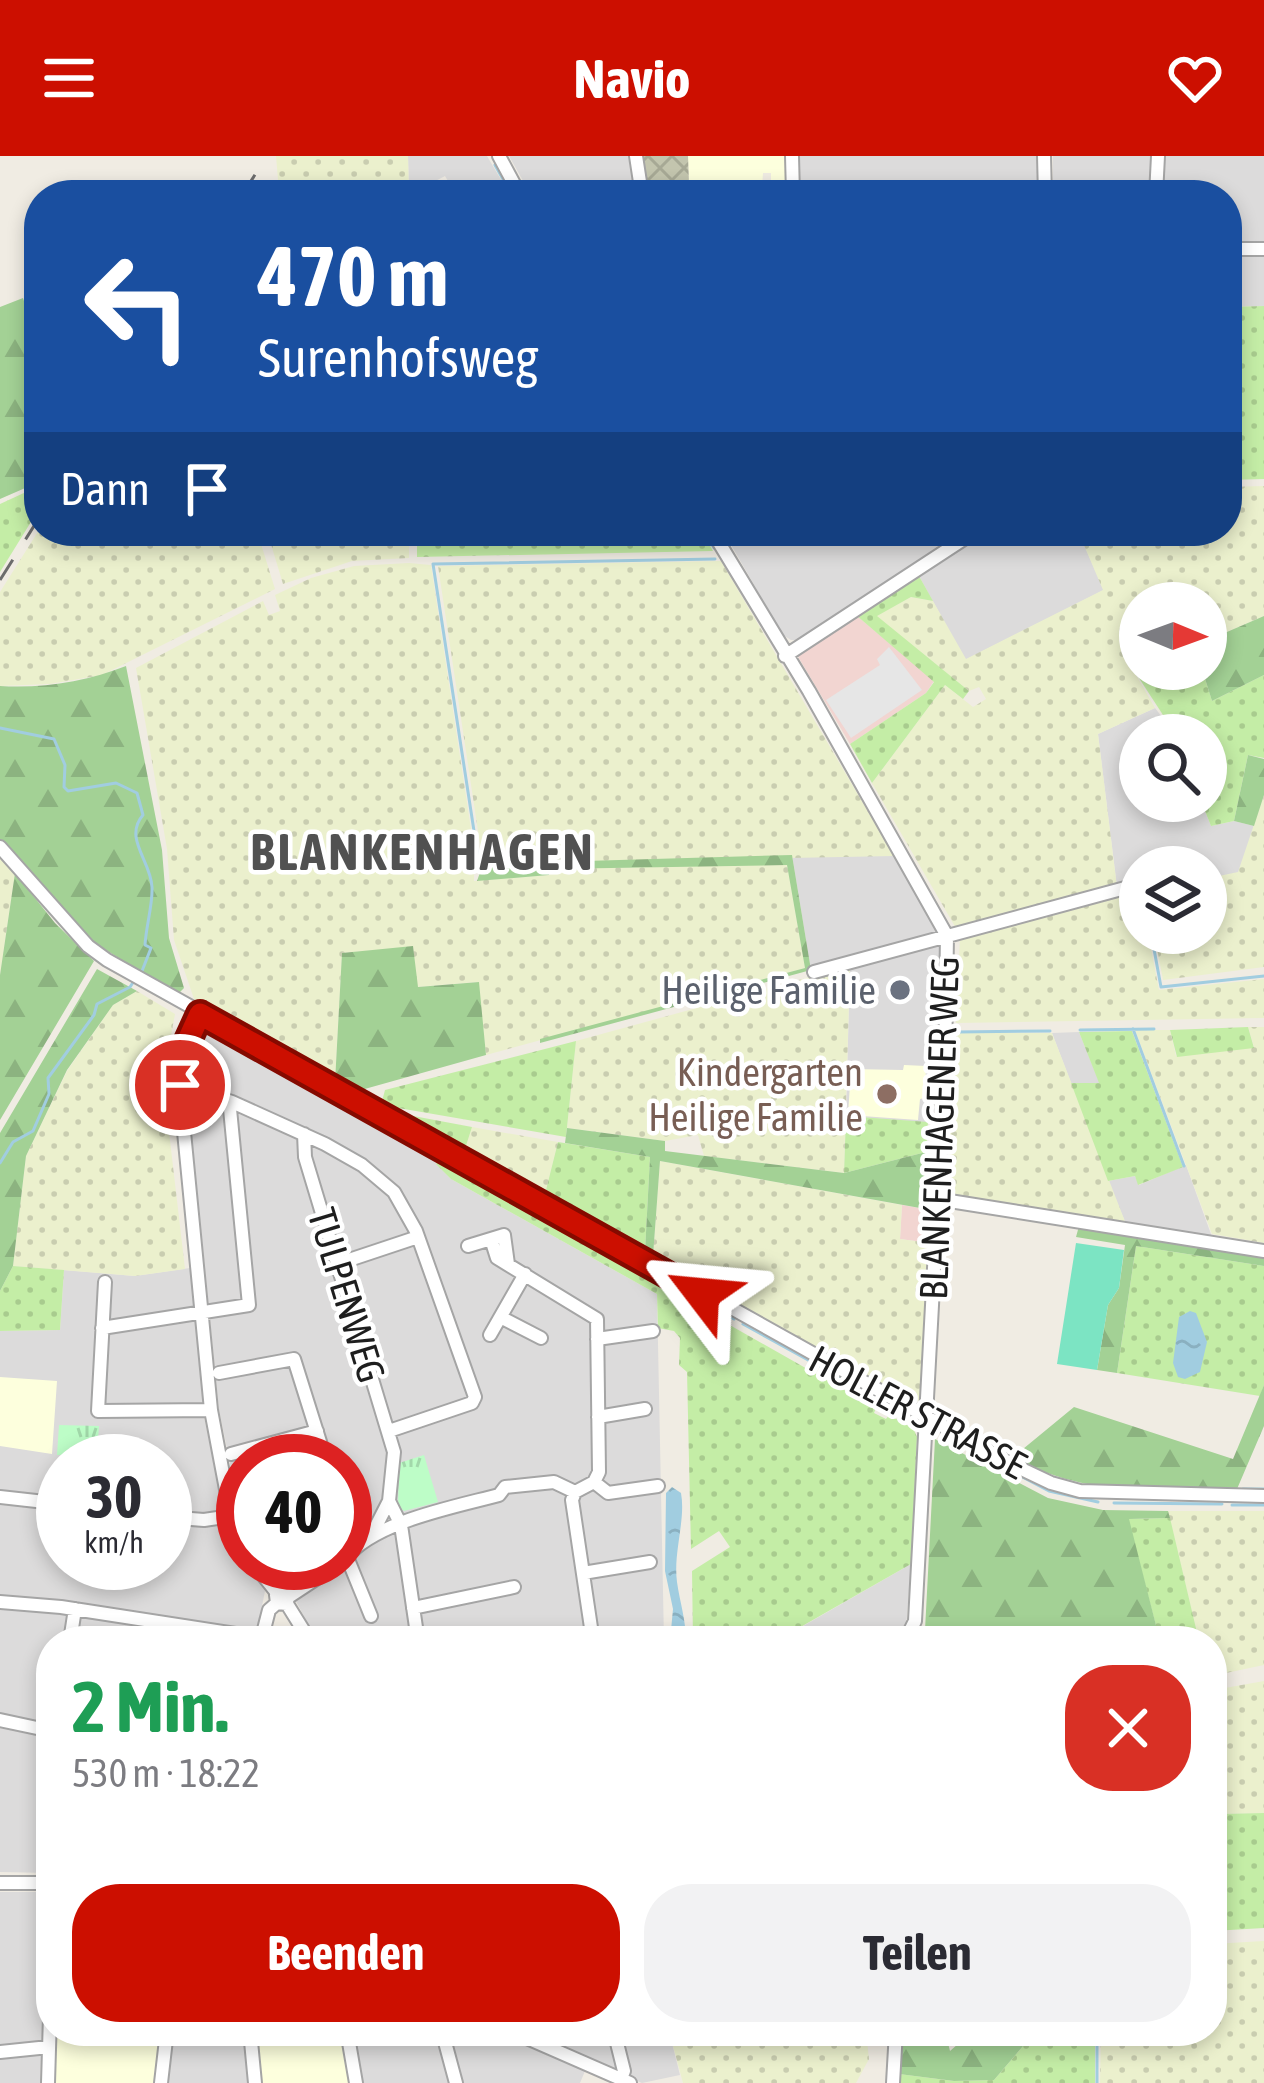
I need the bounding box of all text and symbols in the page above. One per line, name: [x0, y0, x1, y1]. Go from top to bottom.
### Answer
icon: menu: [36, 45, 102, 111]
icon: heart: [1162, 45, 1228, 111]
text: Navio: [573, 48, 691, 109]
icon: left: [60, 228, 216, 384]
text: 470 m: [258, 228, 448, 324]
text: Surenhofsweg: [258, 327, 538, 388]
icon: arrive: [174, 456, 240, 522]
text: Dann: [60, 463, 150, 515]
north arrow: [1119, 582, 1227, 690]
map controls: [1119, 582, 1227, 954]
button: search: [1119, 714, 1227, 822]
district label: BLANKENHAGEN: [250, 822, 596, 881]
button: layers: [1119, 846, 1227, 954]
street label: BLANKENHAGENER WEG: [911, 956, 967, 1300]
place label: Heilige Familie: [661, 968, 876, 1012]
marker: Heilige Familie: [887, 977, 913, 1003]
pin: [129, 1034, 231, 1136]
place label: Kindergarten Heilige Familie: [648, 1050, 863, 1139]
icon: arrive: [147, 1052, 213, 1118]
marker: Kindergarten Heilige Familie: [874, 1081, 900, 1107]
street label: TULPENWEG: [300, 1203, 394, 1387]
position arrow: [639, 1231, 765, 1357]
street label: HOLLER STRASSE: [802, 1337, 1034, 1488]
speed limit sign: 40: [216, 1434, 372, 1590]
text: 30: [86, 1462, 142, 1531]
text: km/h: [84, 1525, 144, 1559]
text: 2 Min.: [72, 1665, 228, 1747]
button: close: [1065, 1665, 1191, 1791]
text: 530 m · 18:22: [72, 1751, 260, 1795]
button: Beenden: [72, 1884, 620, 2022]
button: Teilen: [644, 1884, 1191, 2022]

